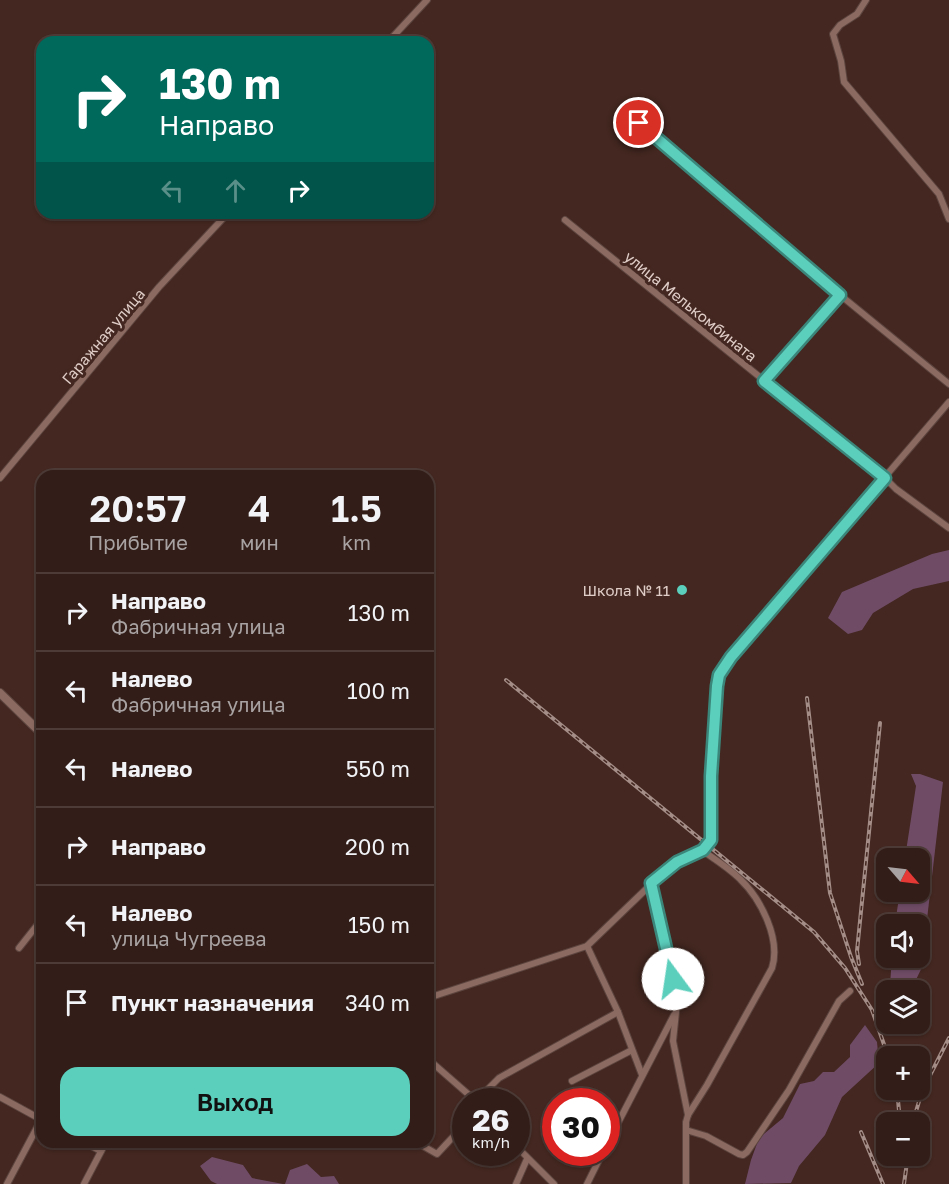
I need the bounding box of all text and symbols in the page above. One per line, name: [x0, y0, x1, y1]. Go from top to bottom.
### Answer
text: 130 m: [159, 58, 281, 108]
icon: right: [60, 60, 138, 138]
pin: [613, 97, 664, 148]
icon: arrive: [622, 106, 655, 139]
text: Направо: [159, 109, 274, 141]
icon: left: [156, 174, 189, 207]
icon: ahead: [219, 174, 252, 207]
icon: right: [282, 174, 315, 207]
street label: улица Мелькомбината: [621, 247, 761, 365]
street label: Гаражная улица: [58, 285, 148, 387]
text: 20:57: [90, 487, 186, 530]
text: 4: [248, 487, 271, 530]
text: 1.5: [331, 487, 382, 530]
text: Прибытие: [88, 530, 188, 554]
text: мин: [240, 530, 279, 554]
text: km: [342, 530, 371, 554]
place label: Школа № 11: [583, 581, 670, 599]
marker: Школа № 11: [675, 583, 689, 597]
text: Направо: [111, 587, 206, 614]
icon: right: [60, 596, 93, 629]
text: 130 m: [348, 599, 410, 626]
text: Фабричная улица: [111, 614, 286, 638]
text: Налево: [111, 665, 193, 692]
icon: left: [60, 674, 93, 707]
text: 100 m: [347, 677, 410, 704]
text: Фабричная улица: [111, 692, 286, 716]
icon: left: [60, 752, 93, 785]
text: Налево: [111, 755, 193, 782]
text: 550 m: [346, 755, 410, 782]
icon: right: [60, 830, 93, 863]
text: Направо: [111, 833, 206, 860]
text: 200 m: [345, 833, 410, 860]
north arrow: [876, 848, 930, 902]
map controls: [876, 848, 930, 1166]
text: Налево: [111, 899, 193, 926]
icon: left: [60, 908, 93, 941]
text: 150 m: [348, 911, 410, 938]
button: sound: [876, 914, 930, 968]
text: улица Чугреева: [111, 926, 267, 950]
position arrow: [641, 947, 705, 1011]
button: layers: [876, 980, 930, 1034]
icon: arrive: [60, 986, 93, 1019]
text: Пункт назначения: [111, 989, 314, 1016]
text: 340 m: [345, 989, 410, 1016]
button: +: [876, 1046, 930, 1100]
button: Выход: [60, 1067, 410, 1136]
speed limit sign: 30: [542, 1088, 620, 1166]
text: 26: [472, 1102, 510, 1138]
button: −: [876, 1112, 930, 1166]
text: km/h: [472, 1133, 510, 1151]

